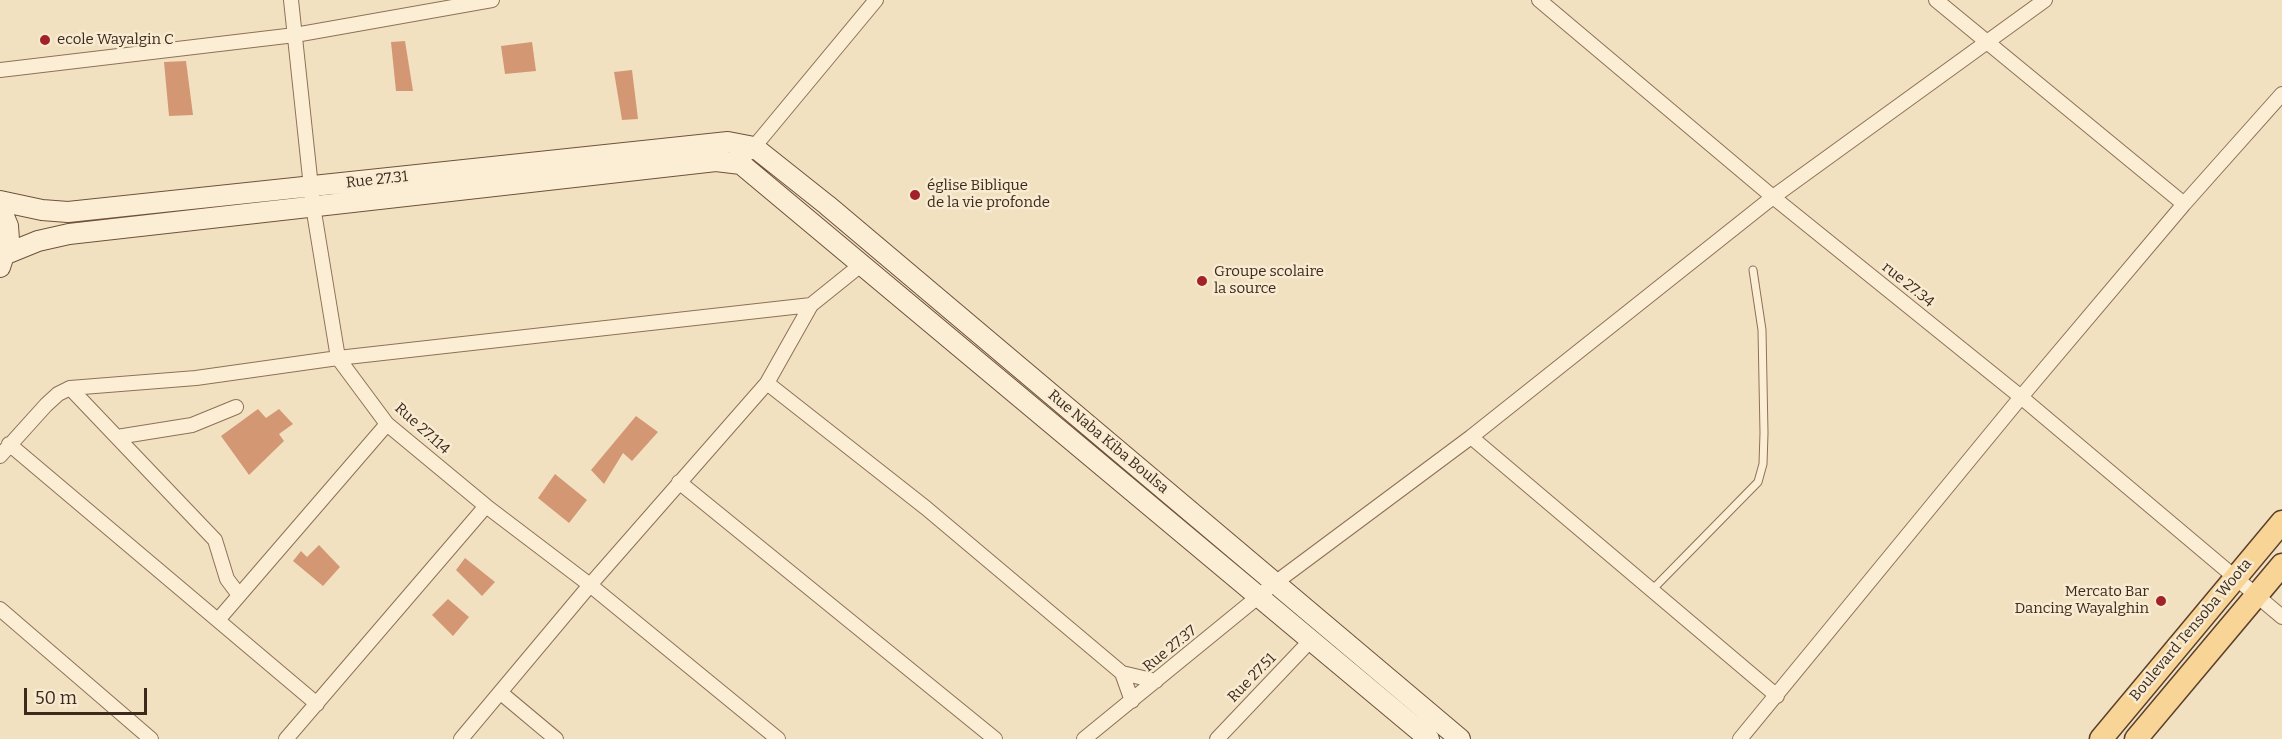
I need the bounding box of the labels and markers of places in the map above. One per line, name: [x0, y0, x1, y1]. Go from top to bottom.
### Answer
place label: ecole Wayalgin C: [57, 31, 174, 49]
marker: ecole Wayalgin C: [38, 33, 52, 47]
place label: église Biblique de la vie profonde: [927, 177, 1050, 212]
marker: église Biblique de la vie profonde: [908, 188, 922, 202]
place label: Groupe scolaire la source: [1214, 263, 1324, 298]
marker: Groupe scolaire la source: [1195, 274, 1209, 288]
place label: Mercato Bar Dancing Wayalghin: [2015, 583, 2149, 618]
marker: Mercato Bar Dancing Wayalghin: [2154, 594, 2168, 608]

